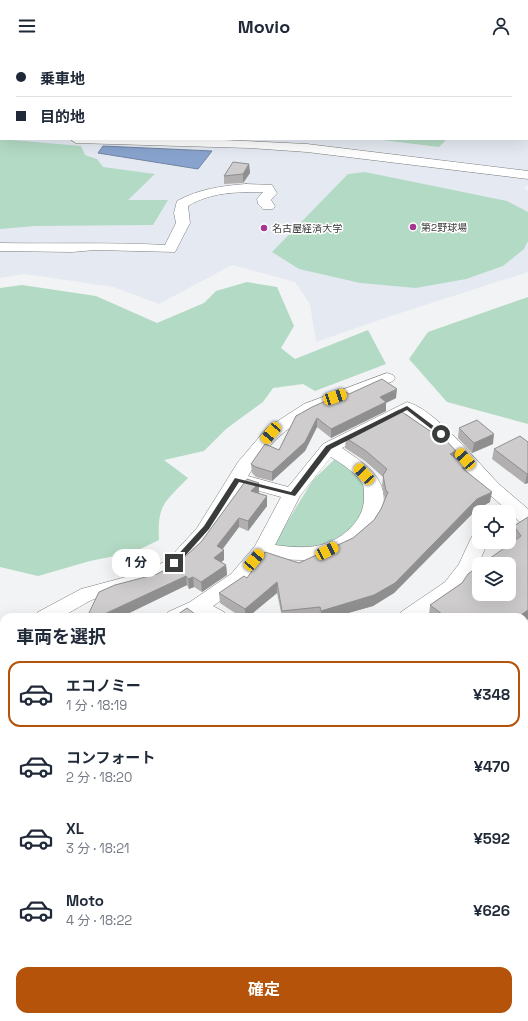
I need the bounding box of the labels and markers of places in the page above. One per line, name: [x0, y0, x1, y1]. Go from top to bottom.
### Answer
place label: 第2野球場: [421, 221, 467, 234]
place label: 名古屋経済大学: [272, 222, 342, 235]
marker: 第2野球場: [408, 222, 418, 232]
marker: 名古屋経済大学: [259, 223, 269, 233]

